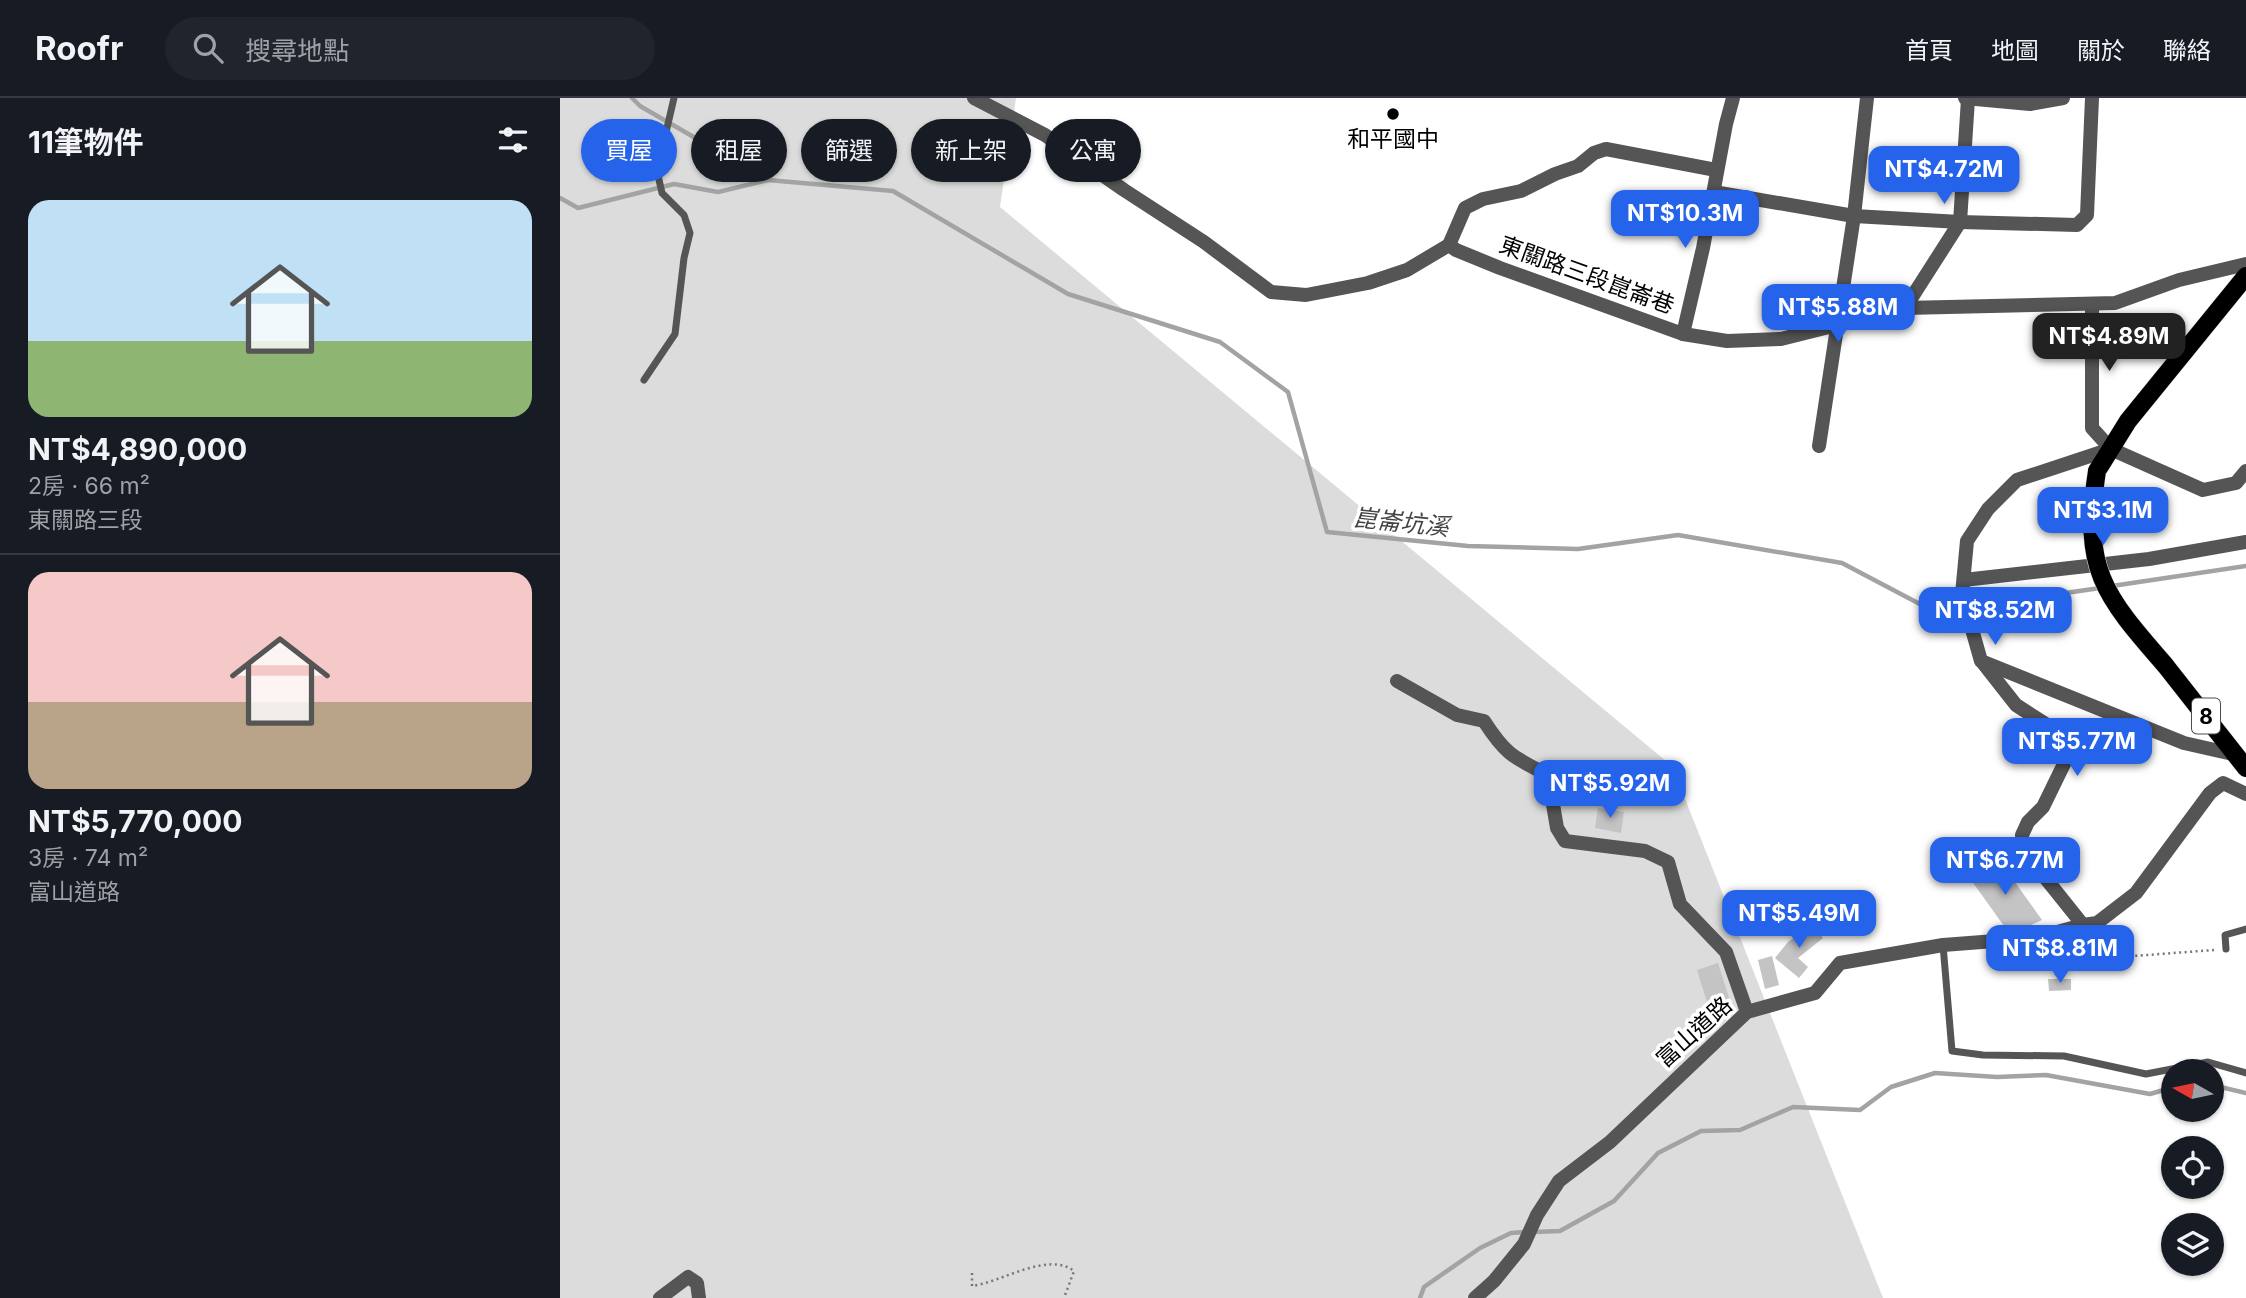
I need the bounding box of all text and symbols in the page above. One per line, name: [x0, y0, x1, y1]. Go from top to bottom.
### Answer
search box: [165, 17, 655, 80]
text: Roofr: [35, 28, 123, 68]
icon: search: [189, 29, 227, 67]
text: 搜尋地點: [245, 35, 349, 66]
text: 首頁: [1905, 36, 1953, 65]
text: 地圖: [1991, 36, 2039, 65]
text: 關於: [2077, 36, 2125, 65]
text: 聯絡: [2163, 36, 2211, 65]
marker: 和平國中: [1385, 106, 1401, 122]
chip: 買屋: [581, 119, 677, 182]
chip: 租屋: [691, 119, 787, 182]
chip: 篩選: [801, 119, 897, 182]
chip: 新上架: [911, 119, 1031, 182]
chip: 公寓: [1045, 119, 1141, 182]
icon: filters: [494, 121, 532, 159]
text: 11筆物件: [28, 124, 144, 160]
place label: 和平國中: [1347, 125, 1439, 153]
pin: NT$4.72M: [1872, 146, 2016, 206]
text: NT$4.72M: [1884, 155, 2004, 183]
pin: NT$10.3M: [1613, 190, 1757, 250]
text: NT$10.3M: [1627, 199, 1743, 227]
street label: 東關路三段崑崙巷: [1496, 230, 1678, 320]
icon: home: [217, 246, 343, 372]
pin: NT$5.88M: [1766, 285, 1910, 344]
text: NT$5.88M: [1778, 293, 1898, 321]
pin: NT$4.89M: [2037, 314, 2181, 373]
text: NT$4.89M: [2048, 322, 2170, 350]
text: NT$4,890,000: [28, 431, 247, 467]
text: 2房 · 66 m²: [28, 472, 150, 500]
pin: NT$3.1M: [2038, 488, 2168, 547]
text: NT$3.1M: [2053, 496, 2153, 524]
water label: 崑崙坑溪: [1352, 503, 1453, 542]
text: 東關路三段: [28, 506, 143, 534]
pin: NT$8.52M: [1923, 588, 2067, 647]
text: NT$8.52M: [1935, 596, 2055, 624]
icon: home: [217, 618, 343, 744]
road number: 8: [2192, 698, 2220, 734]
pin: NT$5.77M: [2005, 718, 2149, 778]
text: NT$5.77M: [2018, 727, 2136, 755]
pin: NT$5.92M: [1538, 760, 1682, 820]
text: NT$5.92M: [1550, 769, 1670, 797]
text: NT$5,770,000: [28, 803, 242, 839]
pin: NT$6.77M: [1933, 838, 2077, 897]
text: 3房 · 74 m²: [28, 844, 148, 872]
text: NT$6.77M: [1946, 846, 2064, 874]
text: 富山道路: [28, 878, 120, 906]
pin: NT$5.49M: [1727, 890, 1871, 950]
text: NT$5.49M: [1738, 899, 1860, 927]
pin: NT$8.81M: [1988, 926, 2132, 985]
text: NT$8.81M: [2002, 934, 2118, 962]
street label: 富山道路: [1650, 991, 1738, 1073]
north arrow: [2161, 1059, 2224, 1122]
map controls: [2161, 1059, 2224, 1276]
button: locate: [2161, 1136, 2224, 1199]
button: layers: [2161, 1213, 2224, 1276]

